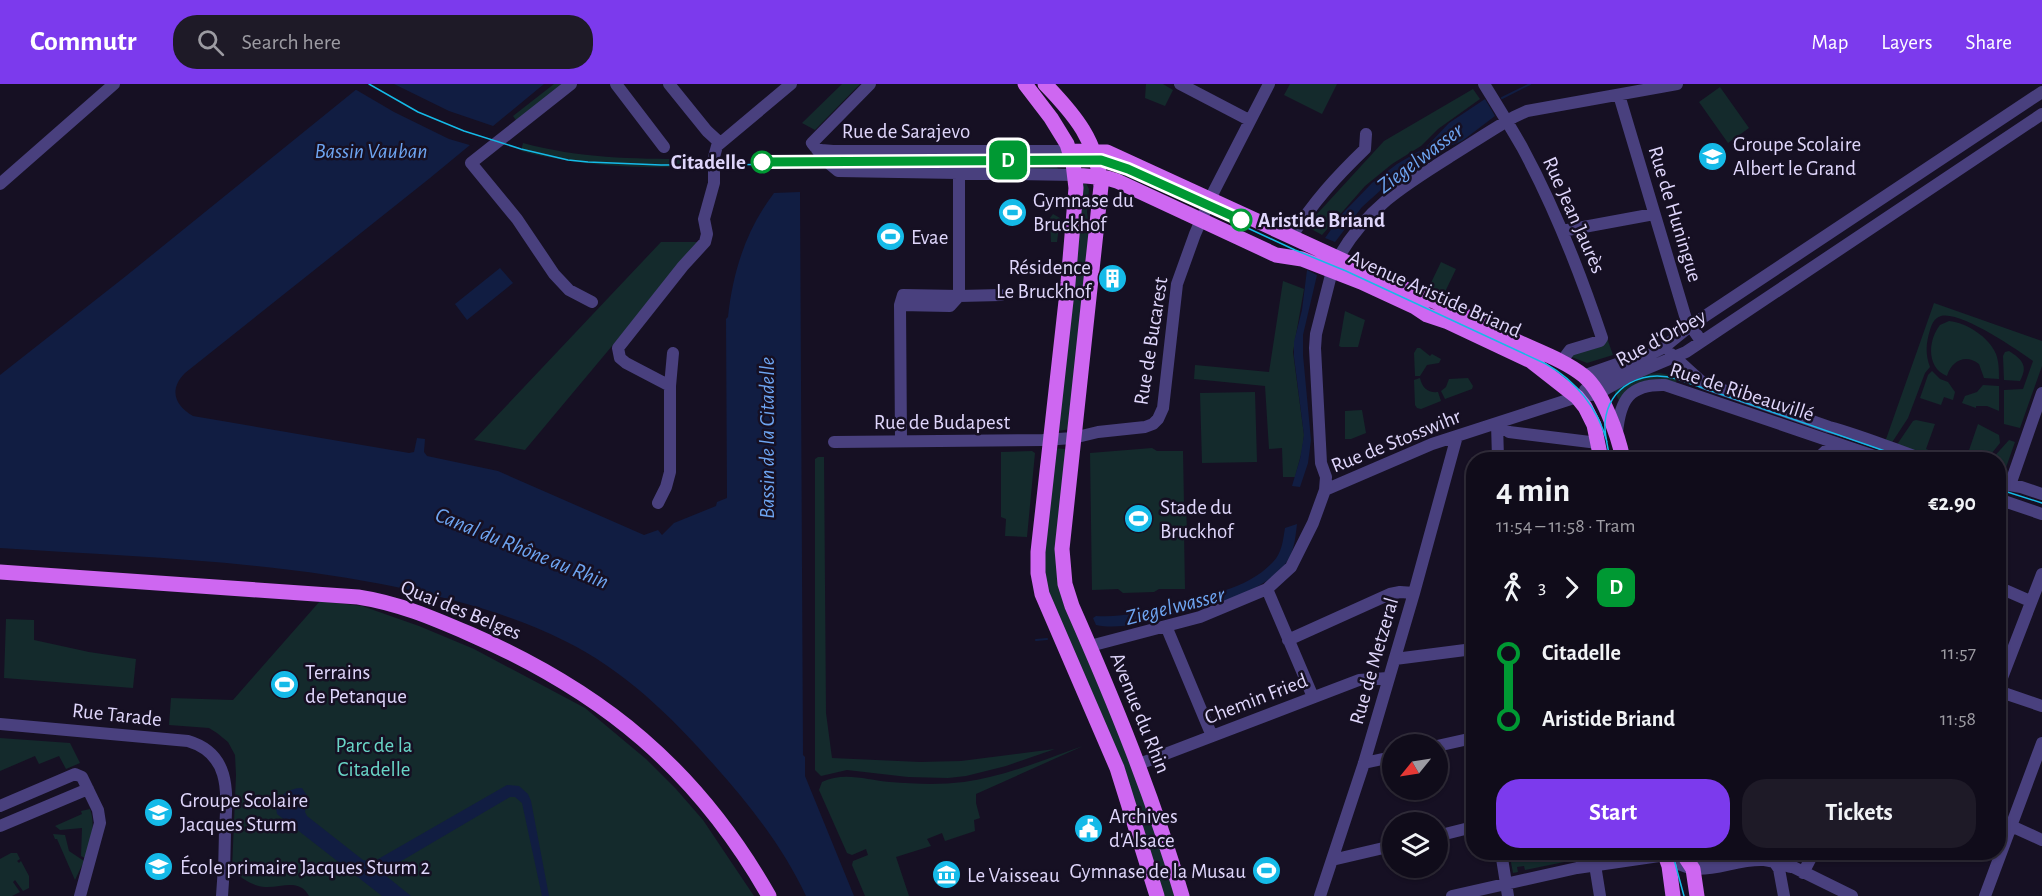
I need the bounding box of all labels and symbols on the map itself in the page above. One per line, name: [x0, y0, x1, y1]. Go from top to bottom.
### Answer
water label: Ziegelwasser: [1373, 118, 1468, 197]
street label: Rue de Sarajevo: [842, 121, 970, 142]
place label: Groupe Scolaire Albert le Grand: [1733, 134, 1861, 179]
water label: Bassin Vauban: [314, 140, 428, 162]
line badge: D: [988, 140, 1028, 180]
school or university icon: Groupe Scolaire Albert le Grand: [1696, 140, 1728, 172]
street label: Rue de Huningue: [1644, 143, 1706, 285]
marker: Citadelle: [751, 151, 773, 173]
place label: Citadelle: [671, 152, 746, 173]
street label: Rue Jean Jaurès: [1539, 154, 1609, 276]
place label: Gymnase du Bruckhof: [1033, 190, 1134, 235]
sports icon: Gymnase du Bruckhof: [996, 196, 1028, 228]
marker: Aristide Briand: [1230, 209, 1252, 231]
place label: Aristide Briand: [1258, 210, 1385, 231]
sports icon: Evae: [874, 221, 906, 253]
place label: Evae: [911, 227, 948, 248]
street label: Avenue Aristide Briand: [1346, 247, 1524, 342]
place label: Résidence Le Bruckhof: [996, 257, 1093, 302]
building icon: Résidence Le Bruckhof: [1096, 263, 1128, 295]
street label: Rue de Bucarest: [1131, 275, 1172, 407]
street label: Rue d'Orbey: [1613, 306, 1710, 370]
water label: Bassin de la Citadelle: [756, 357, 778, 519]
street label: Rue de Ribeauvillé: [1667, 359, 1817, 425]
street label: Rue de Stosswihr: [1328, 405, 1464, 477]
street label: Rue de Budapest: [874, 412, 1011, 433]
place label: Stade du Bruckhof: [1160, 497, 1235, 542]
water label: Canal du Rhône au Rhin: [432, 503, 612, 593]
sports icon: Stade du Bruckhof: [1123, 503, 1155, 535]
street label: Quai des Belges: [398, 576, 524, 644]
water label: Ziegelwasser: [1123, 583, 1228, 629]
street label: Rue de Metzeral: [1346, 595, 1402, 727]
street label: Avenue du Rhin: [1106, 650, 1174, 776]
place label: Terrains de Petanque: [305, 662, 407, 707]
sports icon: Terrains de Petanque: [268, 668, 300, 700]
street label: Chemin Fried: [1202, 670, 1311, 728]
street label: Rue Tarade: [71, 700, 163, 730]
north arrow: [1382, 734, 1448, 800]
park label: Parc de la Citadelle: [335, 735, 413, 780]
place label: Groupe Scolaire Jacques Sturm: [180, 790, 308, 835]
school or university icon: Groupe Scolaire Jacques Sturm: [143, 796, 175, 828]
place label: Archives d'Alsace: [1109, 806, 1178, 851]
public building icon: Archives d'Alsace: [1072, 812, 1104, 844]
school or university icon: École primaire Jacques Sturm 2: [143, 851, 175, 883]
place label: École primaire Jacques Sturm 2: [180, 855, 430, 878]
sports icon: Gymnase de la Musau: [1251, 855, 1283, 887]
museum icon: Le Vaisseau: [930, 859, 962, 891]
place label: Gymnase de la Musau: [1069, 861, 1246, 882]
place label: Le Vaisseau: [967, 865, 1060, 886]

